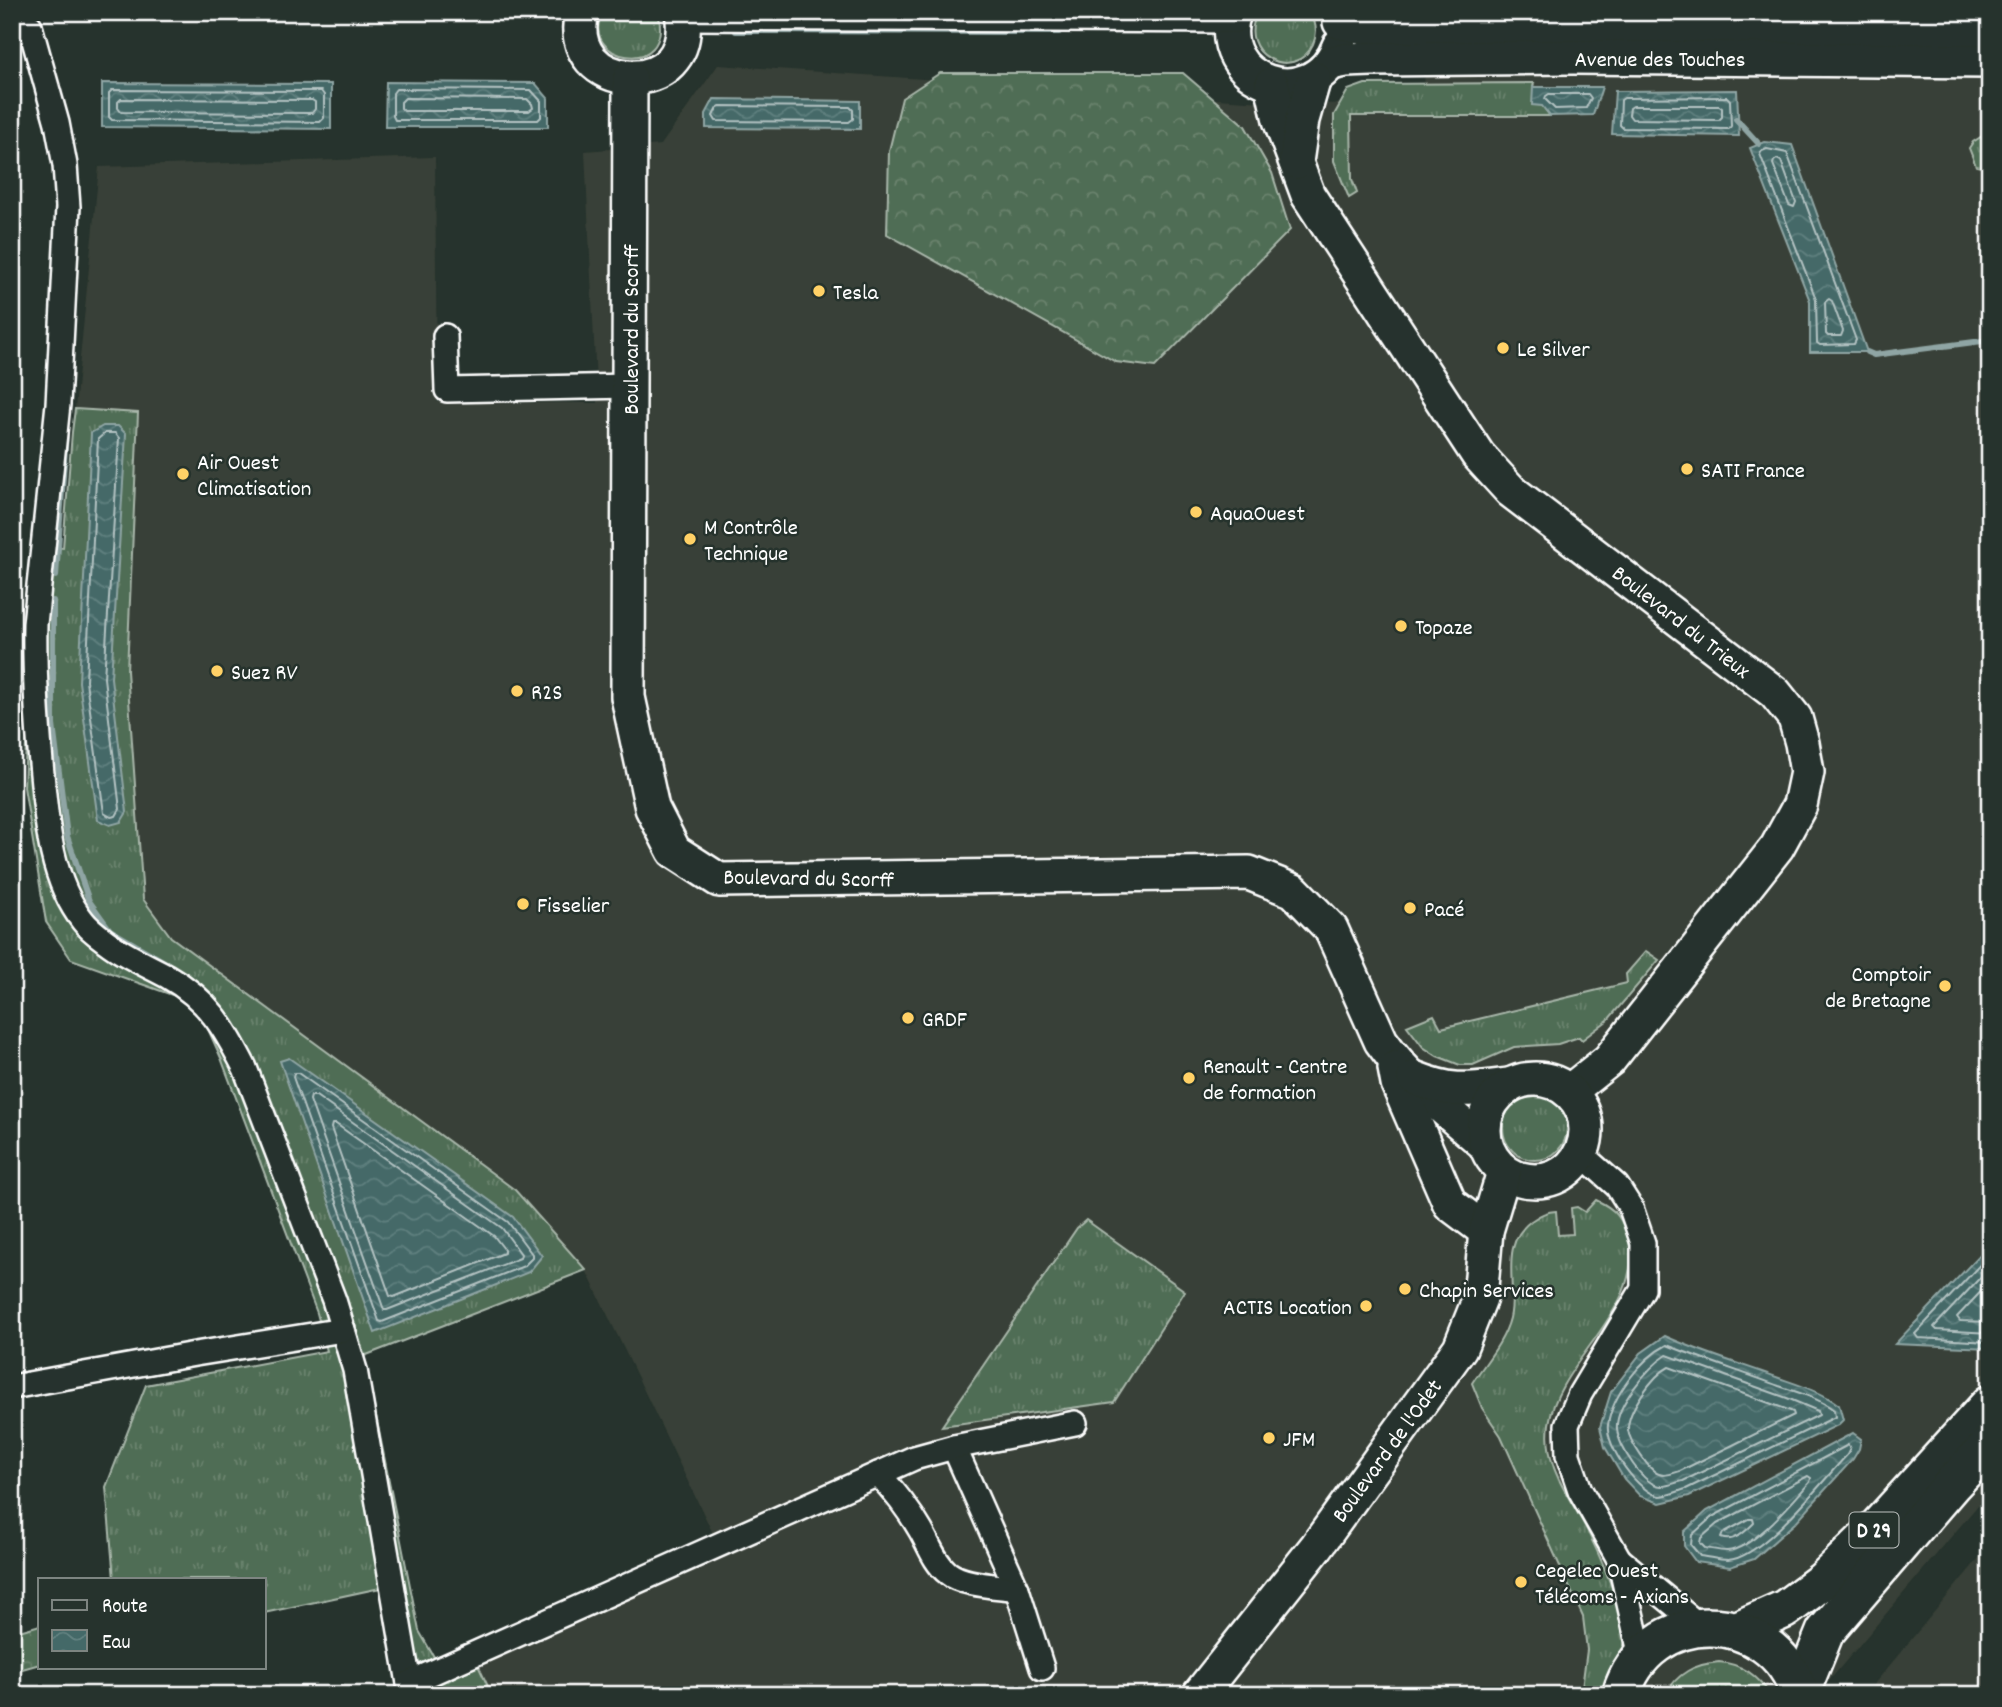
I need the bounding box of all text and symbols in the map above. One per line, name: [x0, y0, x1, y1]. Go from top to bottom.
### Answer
street label: Avenue des Touches: [1575, 45, 1745, 78]
street label: Boulevard du Scorff: [617, 243, 650, 415]
place label: Tesla: [833, 278, 879, 311]
marker: Tesla: [811, 283, 827, 299]
place label: Le Silver: [1517, 335, 1590, 368]
marker: Le Silver: [1495, 340, 1511, 356]
place label: Air Ouest Climatisation: [197, 448, 311, 507]
place label: SATI France: [1701, 456, 1805, 489]
marker: SATI France: [1679, 461, 1695, 477]
marker: Air Ouest Climatisation: [175, 466, 191, 482]
place label: AquaOuest: [1210, 499, 1305, 532]
marker: AquaOuest: [1188, 504, 1204, 520]
place label: M Contrôle Technique: [704, 513, 798, 572]
marker: M Contrôle Technique: [682, 531, 698, 547]
street label: Boulevard du Trieux: [1603, 559, 1757, 689]
place label: Topaze: [1415, 613, 1473, 646]
marker: Topaze: [1393, 618, 1409, 634]
place label: Suez RV: [231, 658, 297, 691]
marker: Suez RV: [209, 663, 225, 679]
place label: R2S: [531, 678, 562, 711]
marker: R2S: [509, 683, 525, 699]
street label: Boulevard du Scorff: [723, 863, 895, 898]
place label: Fisselier: [537, 891, 610, 924]
place label: Pacé: [1424, 895, 1464, 928]
marker: Fisselier: [515, 896, 531, 912]
marker: Pacé: [1402, 900, 1418, 916]
place label: Comptoir de Bretagne: [1825, 960, 1931, 1019]
marker: Comptoir de Bretagne: [1937, 978, 1953, 994]
place label: GRDF: [922, 1005, 968, 1038]
marker: GRDF: [900, 1010, 916, 1026]
place label: Renault - Centre de formation: [1203, 1052, 1347, 1111]
marker: Renault - Centre de formation: [1181, 1070, 1197, 1086]
place label: Chapin Services: [1419, 1276, 1554, 1309]
marker: Chapin Services: [1397, 1281, 1413, 1297]
place label: ACTIS Location: [1223, 1293, 1352, 1326]
marker: ACTIS Location: [1358, 1298, 1374, 1314]
street label: Boulevard de l'Odet: [1325, 1373, 1452, 1531]
place label: JFM: [1283, 1425, 1315, 1458]
marker: JFM: [1261, 1430, 1277, 1446]
road number: D 29: [1850, 1512, 1898, 1548]
place label: Cegelec Ouest Télécoms - Axians: [1535, 1556, 1689, 1615]
marker: Cegelec Ouest Télécoms - Axians: [1513, 1574, 1529, 1590]
legend: [38, 1578, 266, 1668]
text: Route: [102, 1593, 148, 1623]
text: Eau: [102, 1629, 130, 1659]

